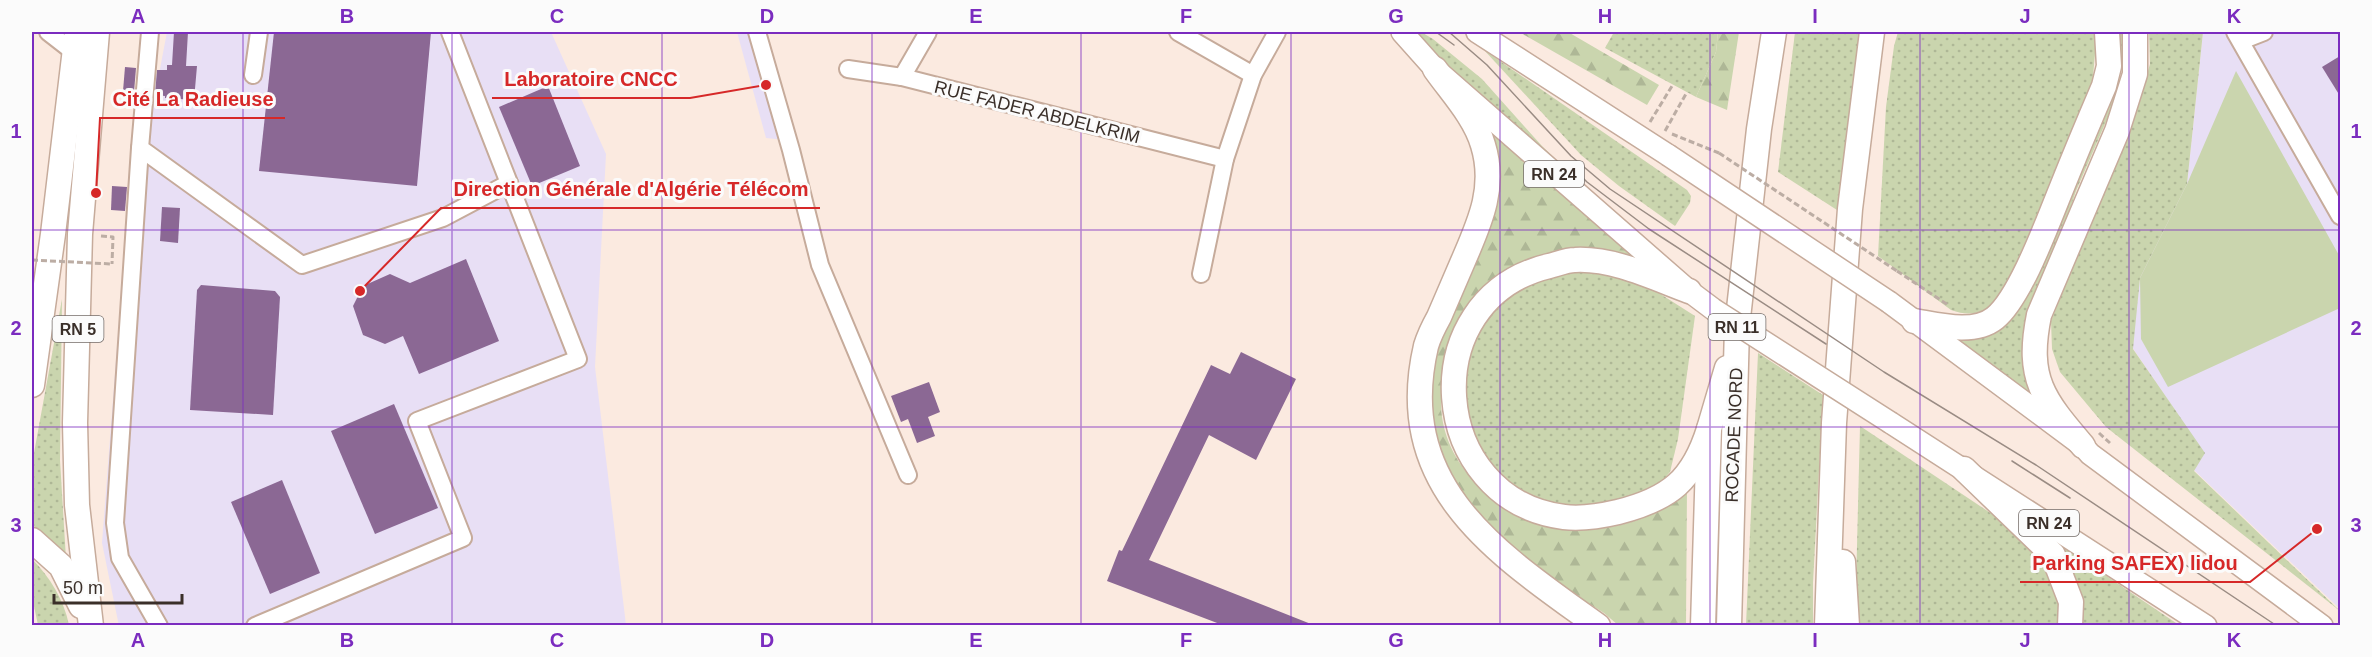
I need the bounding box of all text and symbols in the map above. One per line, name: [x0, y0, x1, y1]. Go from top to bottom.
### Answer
text: A: [131, 5, 145, 27]
text: B: [340, 5, 354, 27]
text: C: [550, 5, 564, 27]
text: D: [760, 5, 774, 27]
text: E: [969, 5, 983, 27]
text: F: [1180, 5, 1192, 27]
text: G: [1388, 5, 1404, 27]
text: H: [1598, 5, 1612, 27]
text: I: [1812, 5, 1818, 27]
text: J: [2019, 5, 2031, 27]
text: K: [2227, 5, 2242, 27]
callout: Laboratoire CNCC: [492, 60, 690, 98]
text: Laboratoire CNCC: [504, 68, 678, 90]
street label: RUE FADER ABDELKRIM: [932, 77, 1142, 147]
callout: Cité La Radieuse: [100, 80, 285, 118]
text: Cité La Radieuse: [112, 88, 274, 110]
text: 1: [10, 120, 22, 142]
text: 1: [2350, 120, 2362, 142]
road number: RN 24: [1524, 161, 1584, 187]
callout: Direction Générale d'Algérie Télécom: [441, 170, 820, 208]
text: Direction Générale d'Algérie Télécom: [454, 178, 808, 200]
road number: RN 11: [1708, 314, 1766, 340]
road number: RN 5: [52, 316, 104, 342]
text: 2: [10, 317, 22, 339]
text: 2: [2350, 317, 2362, 339]
street label: ROCADE NORD: [1722, 367, 1746, 503]
road number: RN 24: [2019, 510, 2079, 536]
text: 3: [10, 514, 22, 536]
text: 3: [2350, 514, 2362, 536]
callout: Parking SAFEX) lidou: [2020, 544, 2250, 582]
text: Parking SAFEX) lidou: [2032, 552, 2238, 574]
scale bar: [54, 567, 182, 605]
text: 50 m: [63, 578, 103, 598]
text: A: [131, 629, 145, 651]
text: B: [340, 629, 354, 651]
text: C: [550, 629, 564, 651]
text: D: [760, 629, 774, 651]
text: E: [969, 629, 983, 651]
text: F: [1180, 629, 1192, 651]
text: G: [1388, 629, 1404, 651]
text: H: [1598, 629, 1612, 651]
text: I: [1812, 629, 1818, 651]
text: J: [2019, 629, 2031, 651]
text: K: [2227, 629, 2242, 651]

